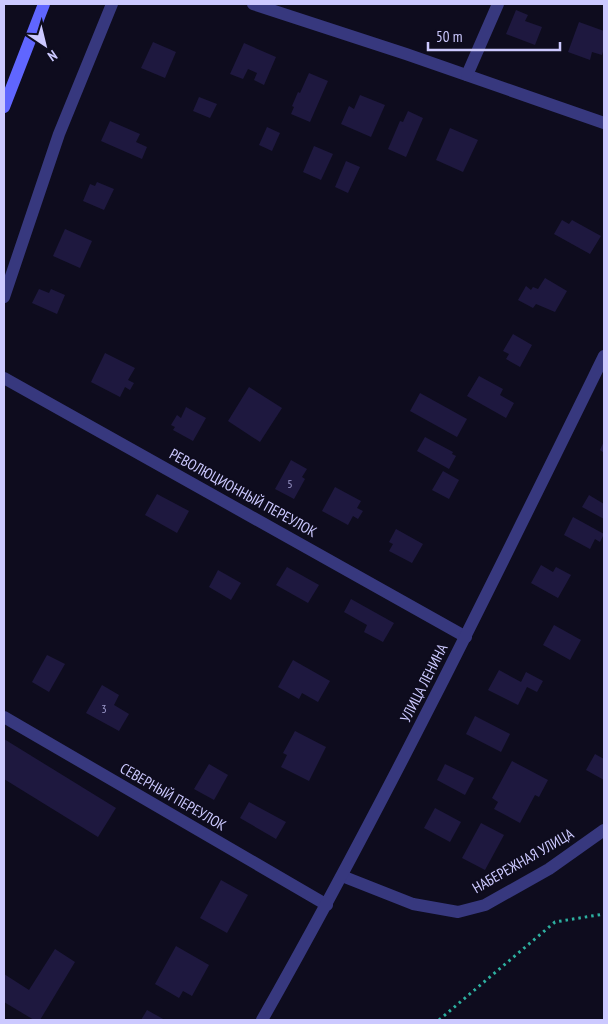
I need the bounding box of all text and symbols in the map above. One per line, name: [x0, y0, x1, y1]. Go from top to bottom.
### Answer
north arrow: [20, 20, 70, 70]
scale bar: [428, 20, 560, 52]
text: 50 m: [436, 27, 462, 46]
text: N: [44, 46, 61, 65]
street label: РЕВОЛЮЦИОННЫЙ ПЕРЕУЛОК: [166, 444, 321, 541]
house number: 5: [287, 476, 293, 491]
street label: УЛИЦА ЛЕНИНА: [396, 640, 452, 725]
house number: 3: [101, 701, 107, 716]
street label: СЕВЕРНЫЙ ПЕРЕУЛОК: [117, 758, 230, 835]
street label: НАБЕРЕЖНАЯ УЛИЦА: [469, 823, 578, 897]

